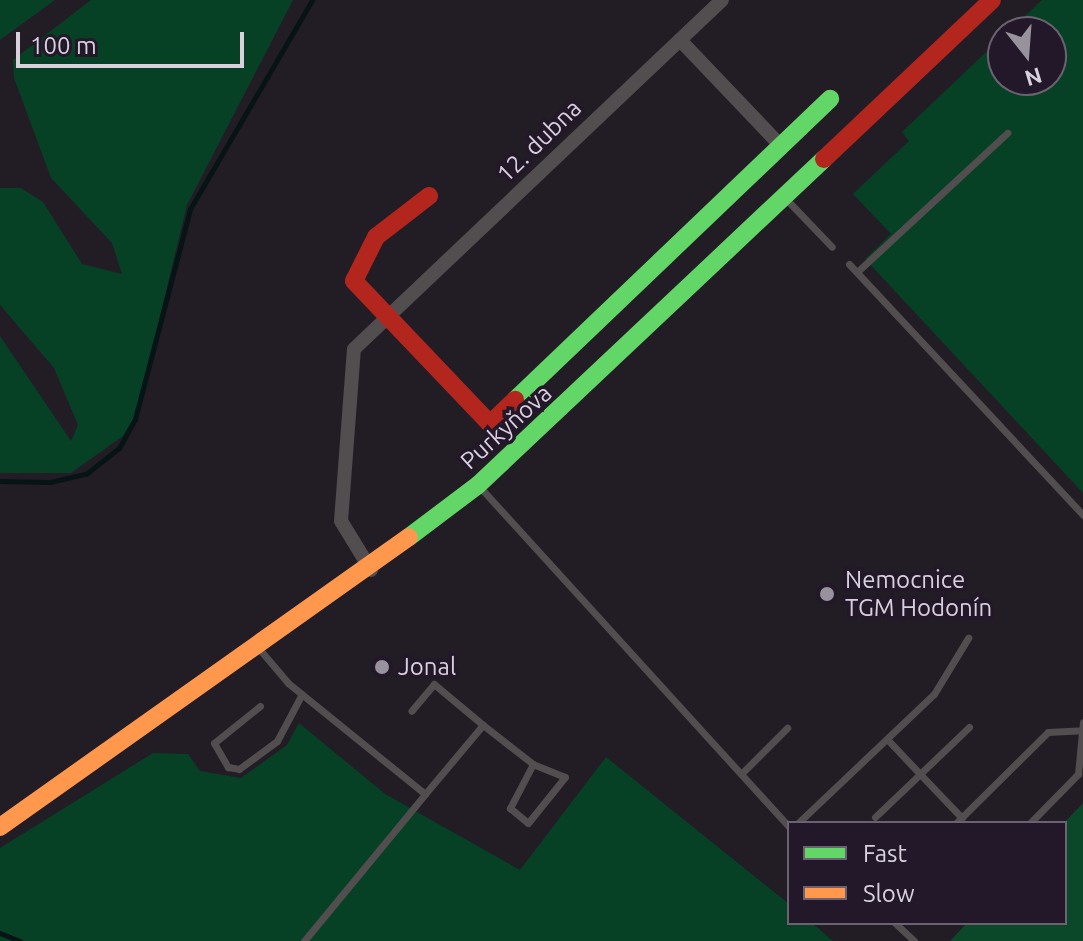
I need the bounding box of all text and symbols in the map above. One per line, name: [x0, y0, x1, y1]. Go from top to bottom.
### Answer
scale bar: [20, 16, 248, 66]
north arrow: [987, 16, 1067, 96]
text: 100 m: [30, 32, 97, 59]
text: N: [1022, 63, 1045, 92]
street label: 12. dubna: [491, 94, 587, 188]
street label: Purkyňova: [455, 379, 557, 475]
place label: Nemocnice TGM Hodonín: [845, 566, 992, 622]
marker: Nemocnice TGM Hodonín: [816, 583, 838, 605]
place label: Jonal: [398, 653, 456, 681]
marker: Jonal: [373, 658, 391, 676]
legend: [787, 821, 1067, 925]
text: Fast: [863, 840, 907, 867]
text: Slow: [863, 880, 915, 907]

